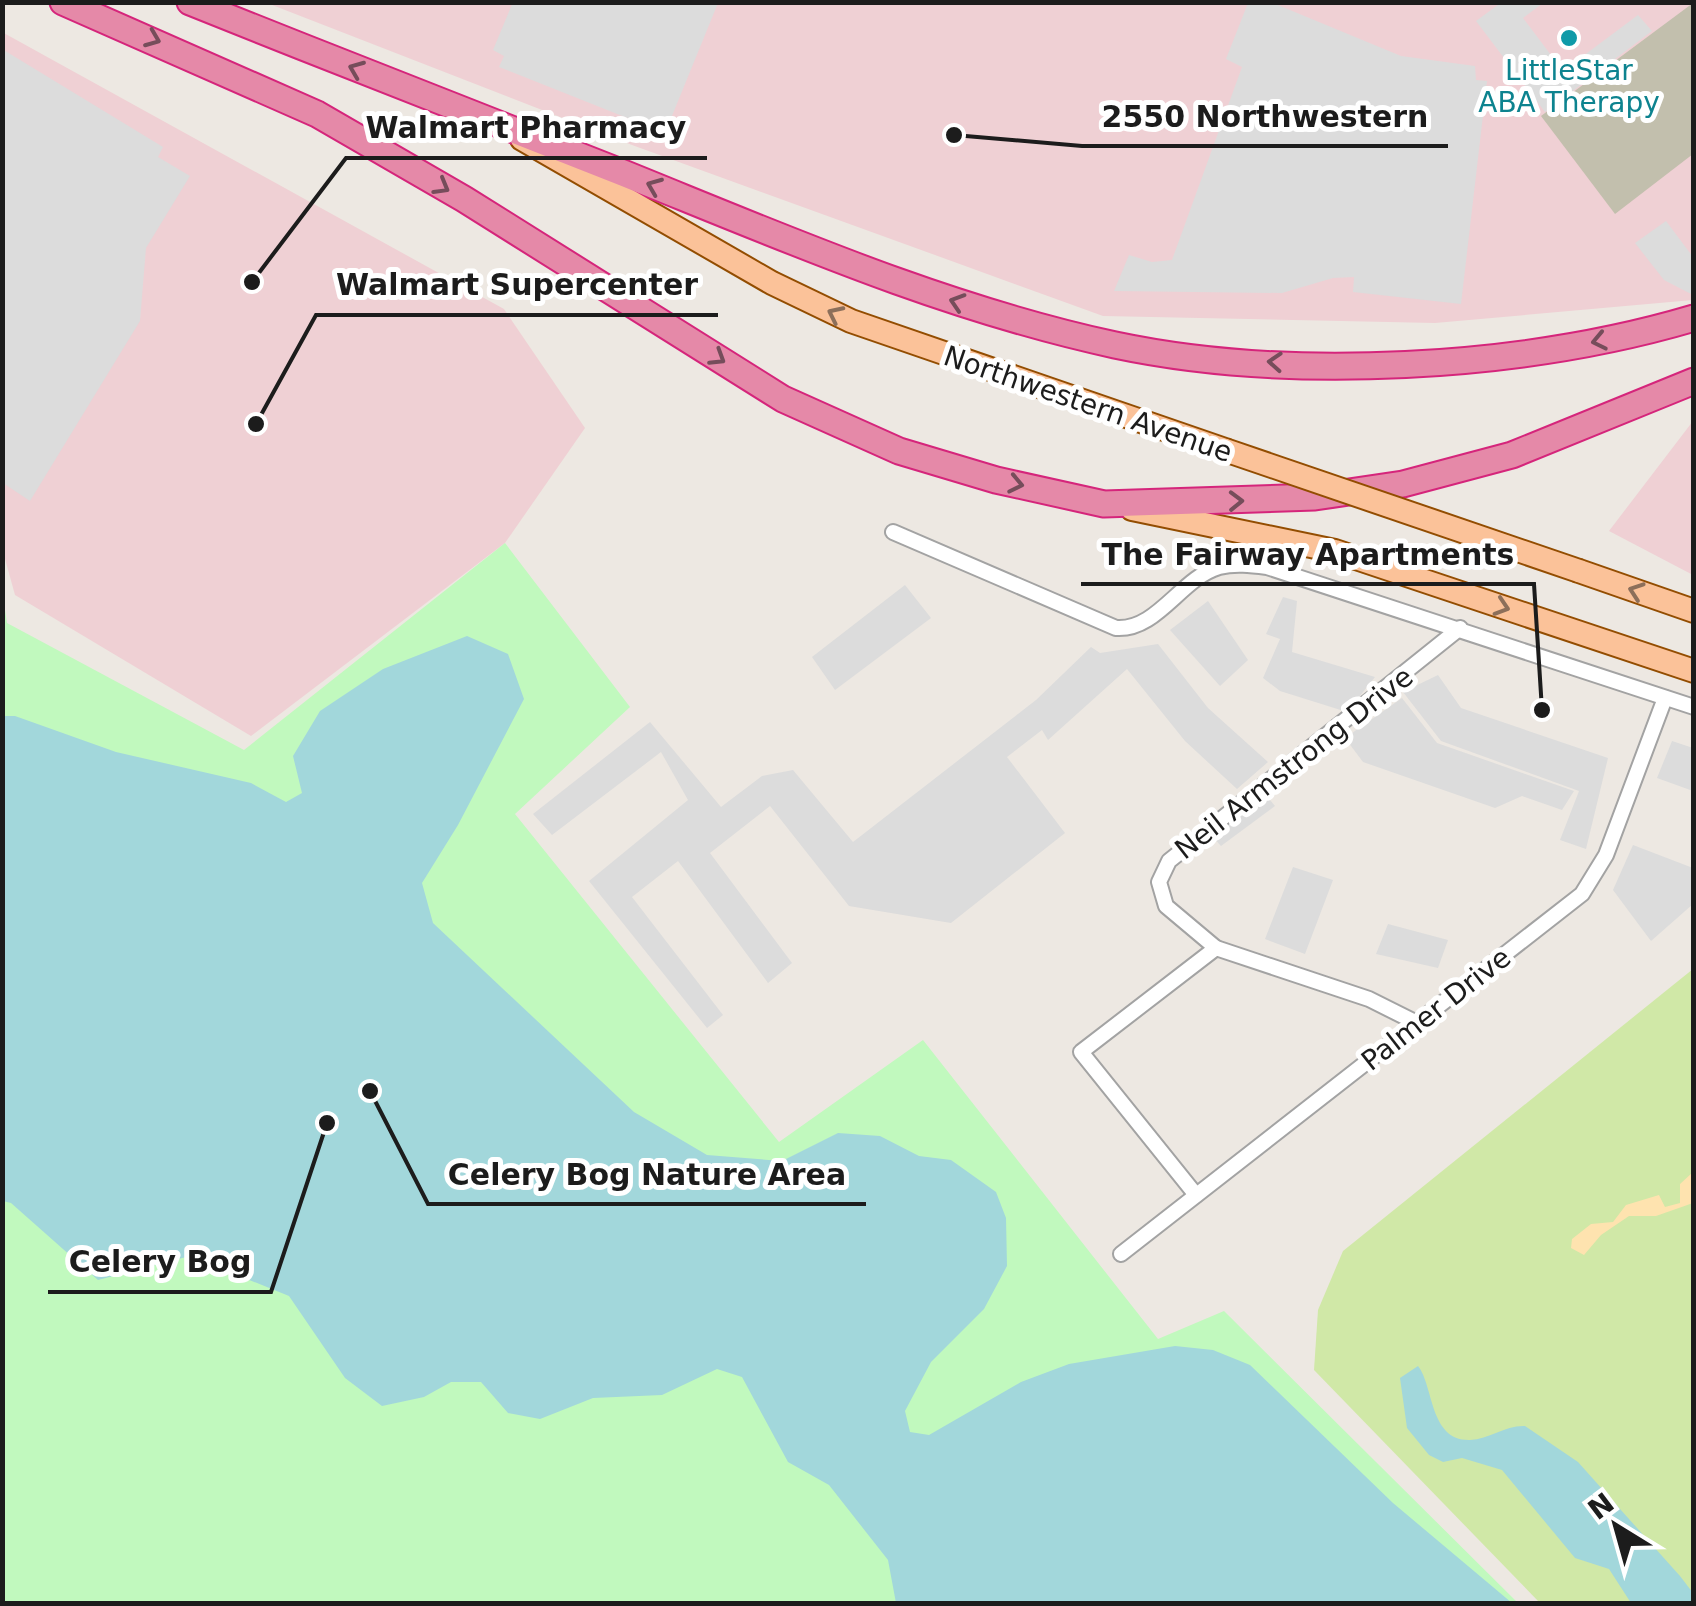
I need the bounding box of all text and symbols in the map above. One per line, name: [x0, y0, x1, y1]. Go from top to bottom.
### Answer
marker: LittleStar ABA Therapy: [1558, 27, 1580, 49]
one-way arrow: [143, 28, 161, 48]
place label: LittleStar ABA Therapy: [1478, 54, 1660, 119]
one-way arrow: [348, 61, 366, 81]
callout: 2550 Northwestern: [1082, 86, 1448, 146]
callout: Walmart Pharmacy: [346, 98, 707, 158]
text: 2550 Northwestern: [1102, 99, 1428, 134]
text: Walmart Pharmacy: [366, 110, 687, 145]
one-way arrow: [431, 175, 449, 194]
one-way arrow: [646, 177, 664, 197]
callout: Walmart Supercenter: [316, 255, 718, 315]
text: Walmart Supercenter: [336, 267, 698, 302]
one-way arrow: [950, 293, 967, 314]
one-way arrow: [828, 306, 846, 326]
one-way arrow: [1591, 330, 1608, 351]
street label: Northwestern Avenue: [939, 339, 1237, 469]
one-way arrow: [707, 346, 725, 365]
one-way arrow: [1267, 352, 1283, 373]
one-way arrow: [1007, 473, 1024, 494]
one-way arrow: [1229, 491, 1245, 512]
callout: The Fairway Apartments: [1081, 524, 1534, 584]
text: The Fairway Apartments: [1102, 537, 1514, 572]
one-way arrow: [1629, 582, 1646, 603]
one-way arrow: [1493, 595, 1510, 615]
street label: Neil Armstrong Drive: [1168, 660, 1420, 866]
street label: Palmer Drive: [1355, 941, 1517, 1077]
callout: Celery Bog Nature Area: [428, 1144, 866, 1204]
text: Celery Bog Nature Area: [448, 1157, 846, 1192]
callout: Celery Bog: [48, 1232, 271, 1292]
text: Celery Bog: [69, 1244, 251, 1279]
north arrow: [1566, 1476, 1666, 1576]
text: N: [1582, 1486, 1621, 1527]

